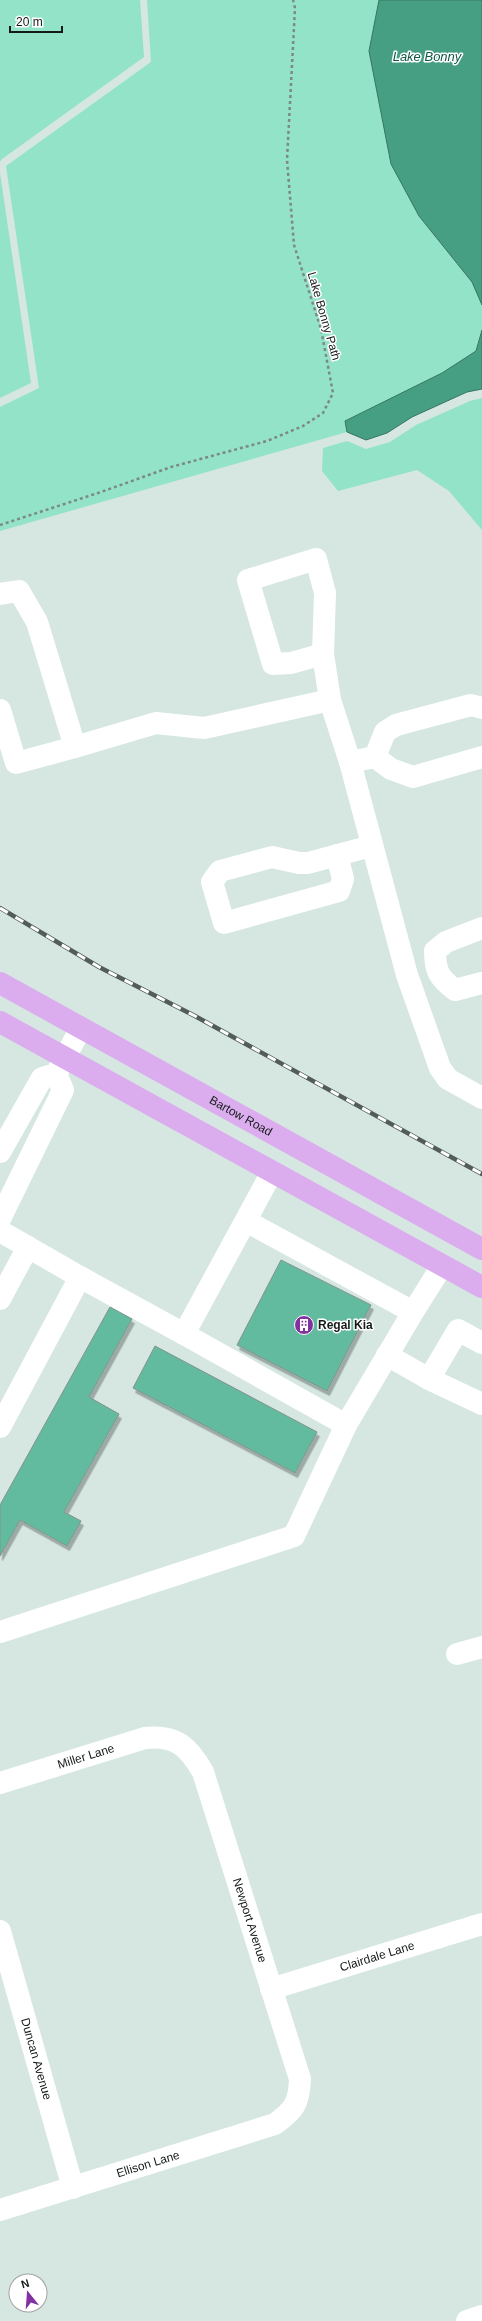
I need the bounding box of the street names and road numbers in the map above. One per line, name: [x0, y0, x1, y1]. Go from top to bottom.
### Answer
street label: Lake Bonny Path: [305, 270, 343, 362]
street label: Bartow Road: [207, 1093, 275, 1139]
street label: Miller Lane: [56, 1741, 116, 1772]
street label: Newport Avenue: [230, 1876, 270, 1965]
street label: Clairdale Lane: [338, 1938, 416, 1974]
street label: Duncan Avenue: [18, 2016, 55, 2102]
street label: Ellison Lane: [115, 2148, 182, 2180]

